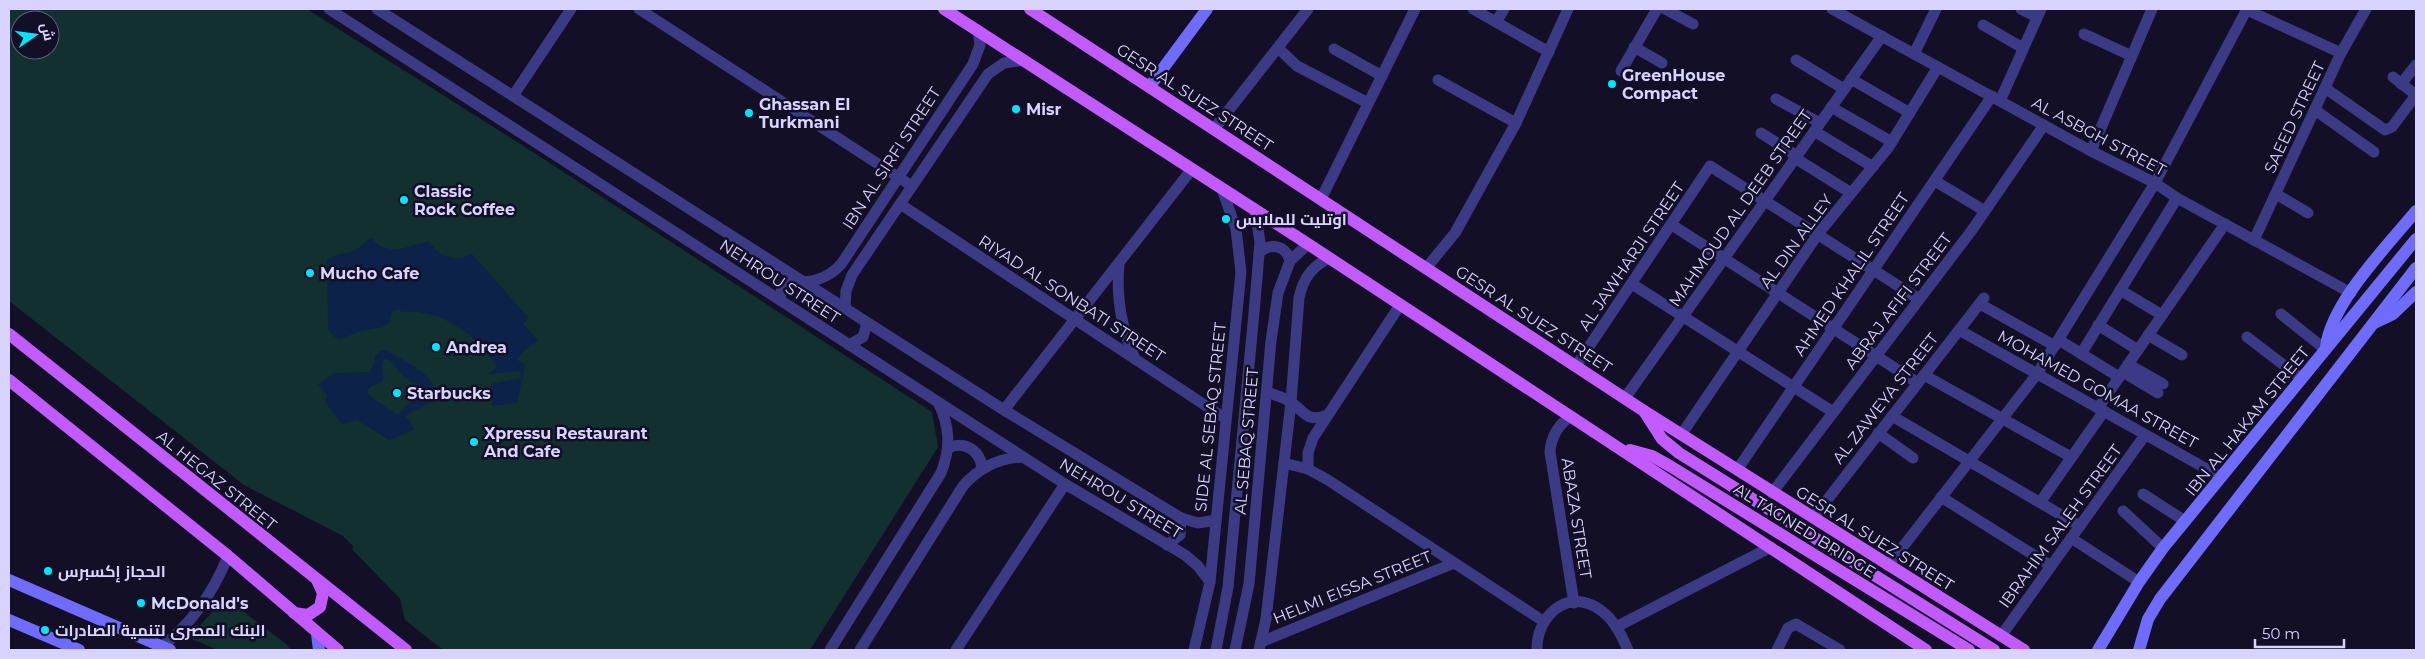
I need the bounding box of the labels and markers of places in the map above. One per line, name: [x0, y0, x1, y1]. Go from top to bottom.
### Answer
place label: GreenHouse Compact: [1622, 66, 1725, 103]
marker: GreenHouse Compact: [1606, 78, 1618, 90]
place label: Ghassan El Turkmani: [759, 95, 850, 132]
place label: Misr: [1026, 100, 1062, 119]
marker: Misr: [1010, 103, 1022, 115]
marker: Ghassan El Turkmani: [743, 107, 755, 119]
place label: Classic Rock Coffee: [414, 182, 515, 219]
marker: Classic Rock Coffee: [398, 194, 410, 206]
place label: اوتليت للملابس: [1236, 210, 1347, 229]
marker: اوتليت للملابس: [1220, 213, 1232, 225]
place label: Mucho Cafe: [320, 264, 419, 283]
marker: Mucho Cafe: [304, 267, 316, 279]
place label: Andrea: [445, 338, 507, 357]
marker: Andrea: [430, 341, 442, 353]
place label: Starbucks: [407, 384, 491, 403]
marker: Starbucks: [391, 387, 403, 399]
place label: Xpressu Restaurant And Cafe: [483, 424, 648, 461]
marker: Xpressu Restaurant And Cafe: [468, 436, 480, 448]
place label: الحجاز إكسبرس: [58, 562, 166, 583]
marker: الحجاز إكسبرس: [42, 565, 54, 577]
place label: McDonald's: [151, 594, 249, 613]
marker: McDonald's: [135, 597, 147, 609]
place label: البنك المصرى لتنمية الصادرات: [55, 621, 265, 640]
marker: البنك المصرى لتنمية الصادرات: [39, 624, 51, 636]

